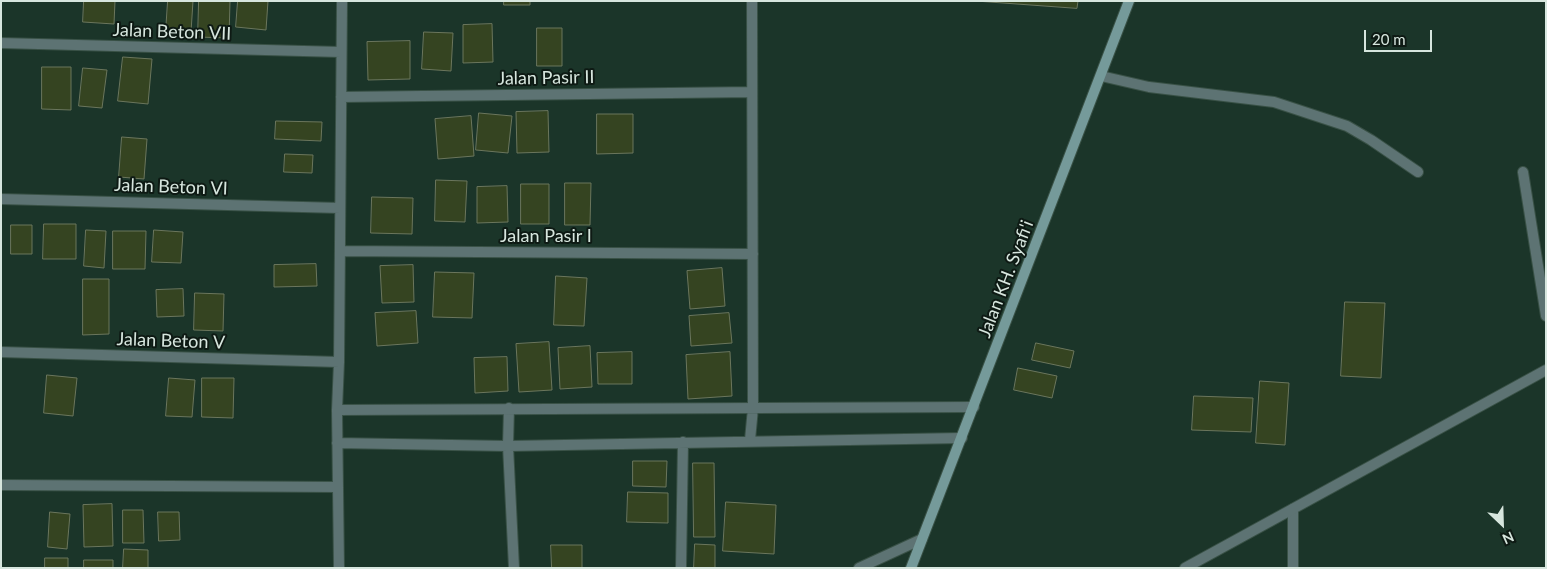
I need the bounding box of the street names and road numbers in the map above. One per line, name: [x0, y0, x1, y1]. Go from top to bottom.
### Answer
street label: Jalan Beton VII: [112, 19, 232, 45]
street label: Jalan Pasir II: [497, 66, 595, 90]
street label: Jalan Beton VI: [114, 174, 228, 200]
street label: Jalan KH. Syafi'i: [974, 217, 1038, 341]
street label: Jalan Pasir I: [500, 225, 592, 247]
street label: Jalan Beton V: [116, 328, 226, 354]

